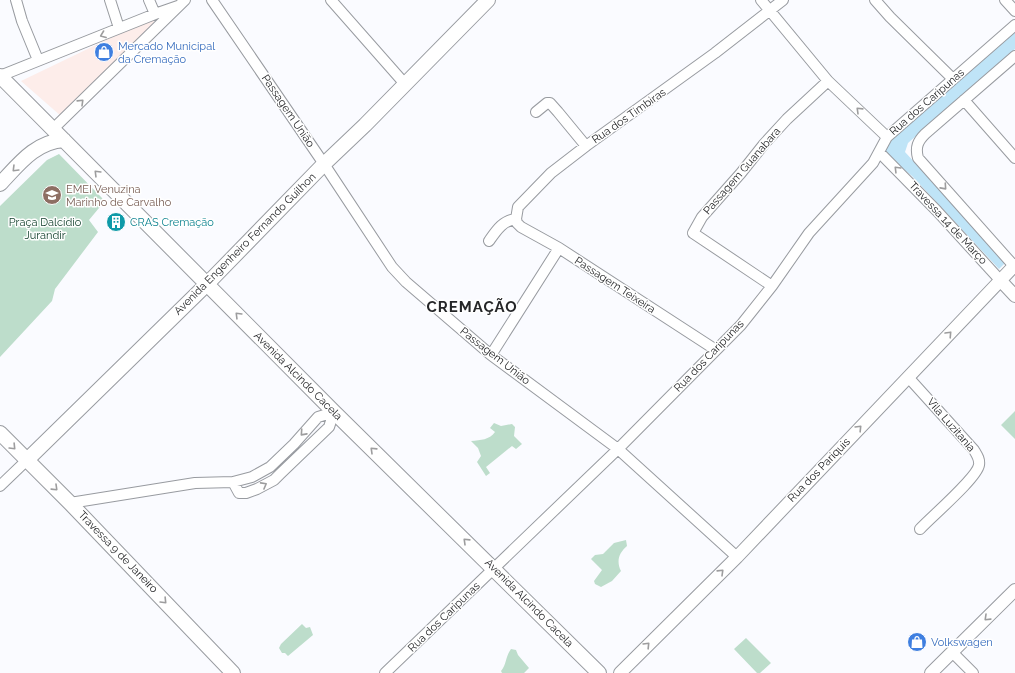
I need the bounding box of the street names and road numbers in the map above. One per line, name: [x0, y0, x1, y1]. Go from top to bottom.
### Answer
street label: Rua dos Caripunas: [887, 66, 967, 138]
street label: Passagem União: [259, 72, 317, 150]
street label: Rua dos Timbiras: [590, 86, 668, 146]
street label: Passagem Guanabara: [701, 125, 783, 217]
street label: Avenida Engenheiro Fernando Guilhon: [171, 170, 319, 318]
street label: Travessa 14 de Março: [906, 179, 990, 267]
street label: Passagem Teixeira: [572, 254, 658, 316]
street label: Rua dos Caripunas: [671, 317, 747, 395]
street label: Passagem União: [457, 325, 533, 388]
street label: Avenida Alcindo Cacela: [251, 329, 345, 423]
street label: Vila Luzitania: [924, 395, 978, 455]
street label: Rua dos Pariquis: [785, 435, 853, 505]
street label: Travessa 9 de Janeiro: [76, 508, 161, 596]
street label: Avenida Alcindo Cacela: [482, 556, 576, 650]
street label: Rua dos Caripunas: [405, 579, 483, 655]

